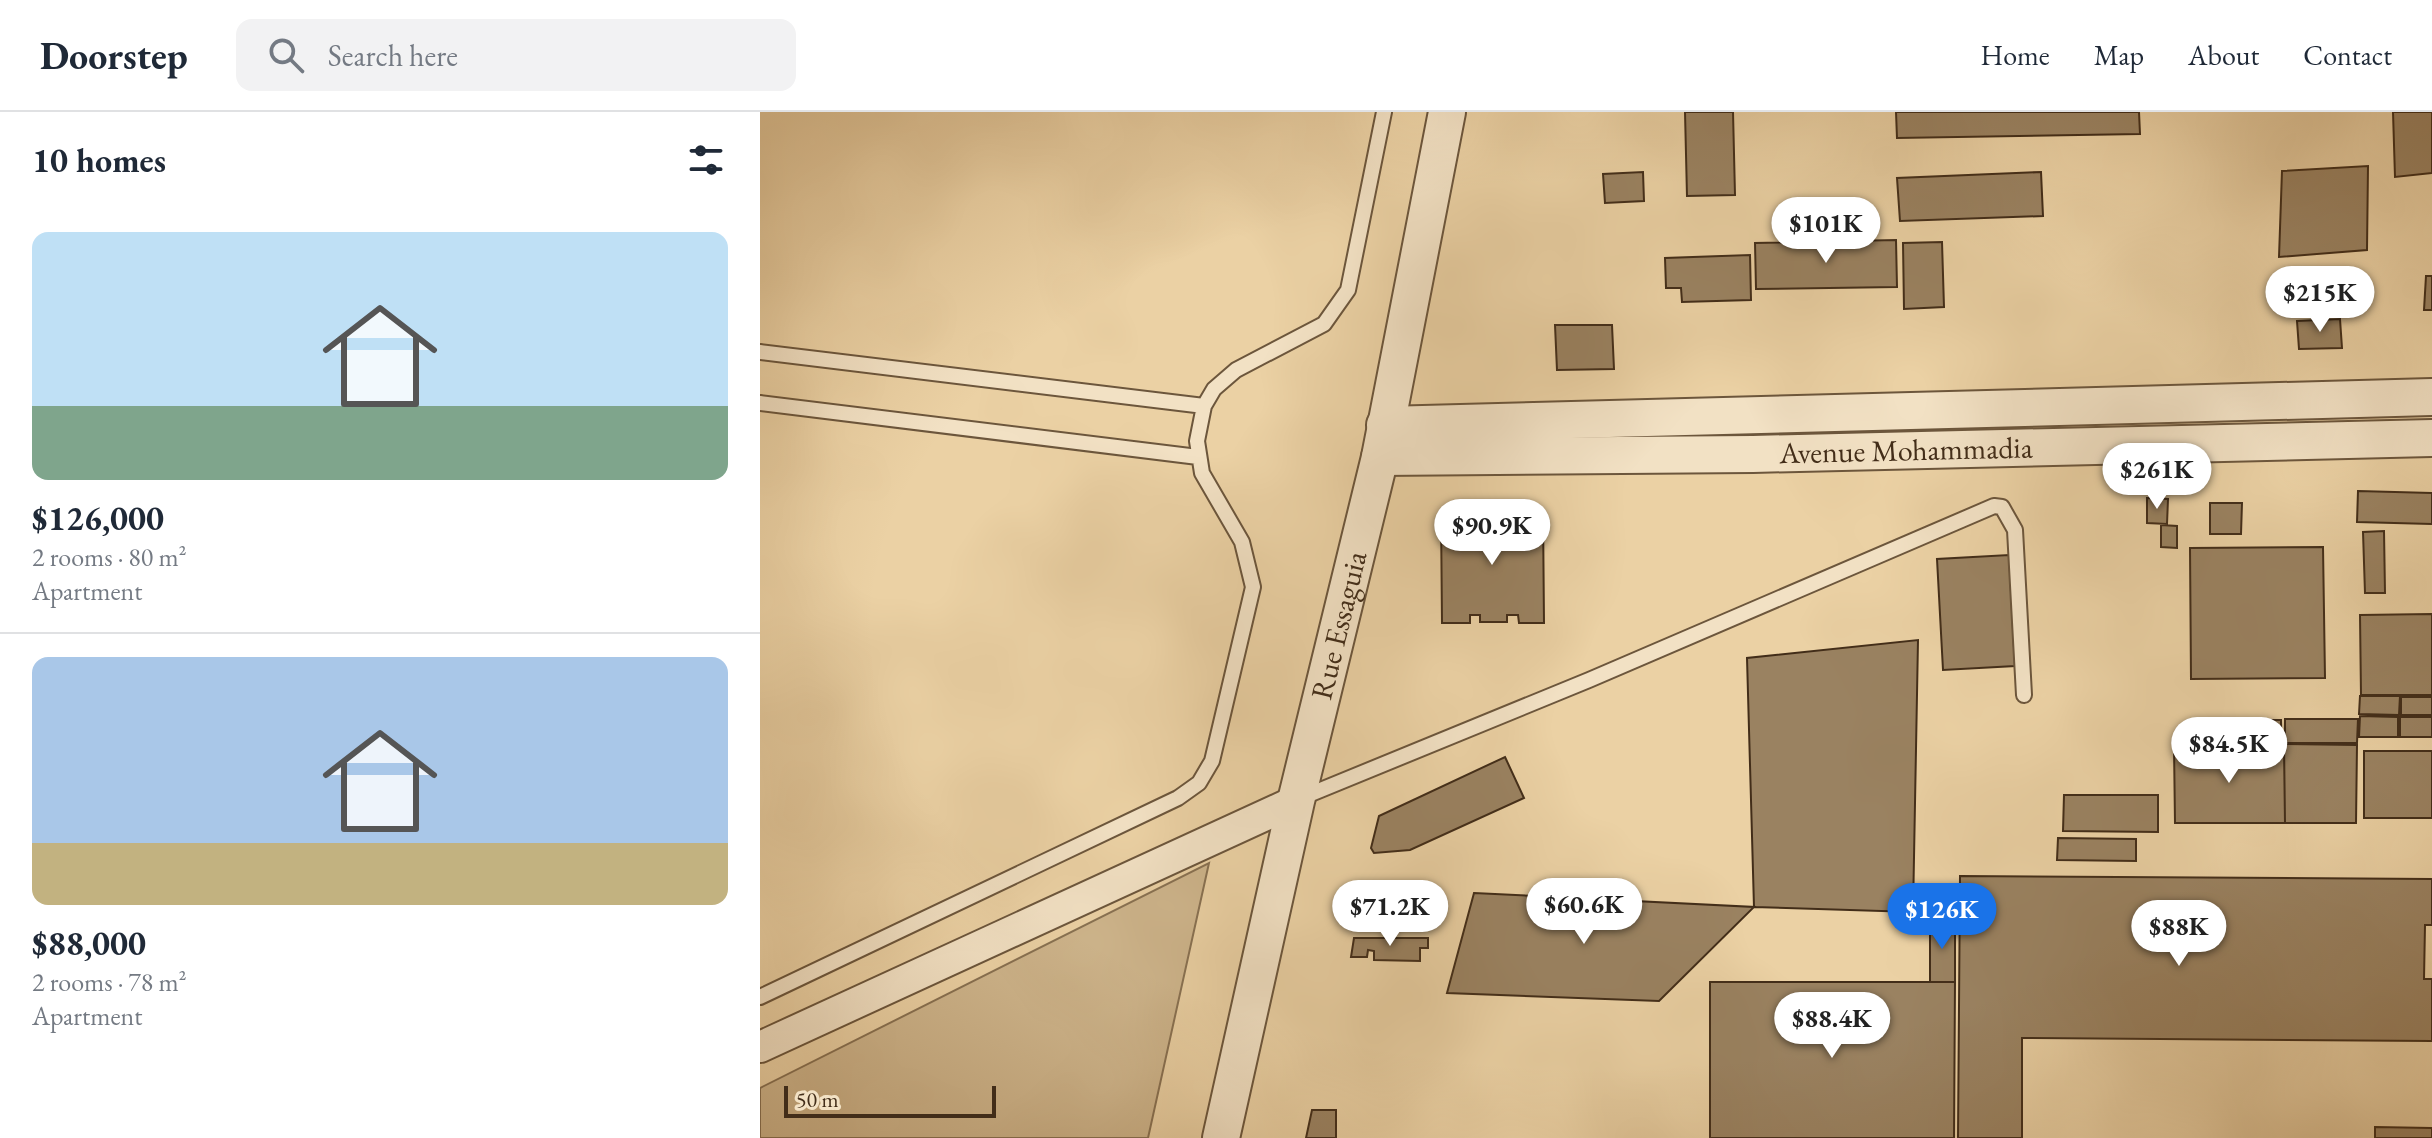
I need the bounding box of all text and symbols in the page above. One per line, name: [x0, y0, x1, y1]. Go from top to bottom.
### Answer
search box: [236, 19, 796, 91]
text: Doorstep: [40, 31, 188, 80]
icon: search: [264, 33, 308, 77]
text: Search here: [328, 36, 458, 75]
text: Home: [1980, 37, 2050, 73]
text: Map: [2094, 37, 2144, 73]
text: About: [2188, 37, 2259, 73]
text: Contact: [2303, 37, 2392, 73]
text: 10 homes: [32, 138, 166, 182]
icon: filters: [684, 138, 728, 182]
pin: $101K: [1770, 197, 1882, 265]
text: $101K: [1789, 206, 1863, 240]
pin: $215K: [2264, 266, 2376, 334]
text: $215K: [2283, 275, 2357, 309]
icon: home: [308, 284, 452, 428]
street label: Avenue Mohammadia: [1778, 427, 2033, 472]
pin: $261K: [2101, 443, 2213, 511]
text: $261K: [2120, 452, 2194, 486]
text: $126,000: [32, 496, 164, 540]
pin: $90.9K: [1427, 499, 1557, 567]
text: $90.9K: [1452, 508, 1532, 542]
text: 2 rooms · 80 m²: [32, 540, 187, 574]
street label: Rue Essaguia: [1301, 547, 1375, 703]
text: Apartment: [32, 574, 142, 608]
icon: home: [308, 709, 452, 853]
pin: $84.5K: [2164, 717, 2294, 785]
text: $84.5K: [2189, 726, 2269, 760]
pin: $60.6K: [1519, 878, 1649, 946]
pin: $71.2K: [1325, 880, 1455, 948]
pin: $126K: [1886, 883, 1998, 951]
text: $60.6K: [1544, 887, 1624, 921]
text: $71.2K: [1350, 889, 1430, 923]
text: $126K: [1905, 892, 1979, 926]
pin: $88K: [2132, 900, 2226, 968]
text: $88K: [2149, 909, 2209, 943]
text: $88,000: [32, 921, 146, 965]
text: 2 rooms · 78 m²: [32, 965, 187, 999]
pin: $88.4K: [1767, 992, 1897, 1060]
text: Apartment: [32, 999, 142, 1033]
text: $88.4K: [1792, 1001, 1872, 1035]
scale bar: [784, 1082, 996, 1118]
text: 50 m: [796, 1085, 839, 1114]

